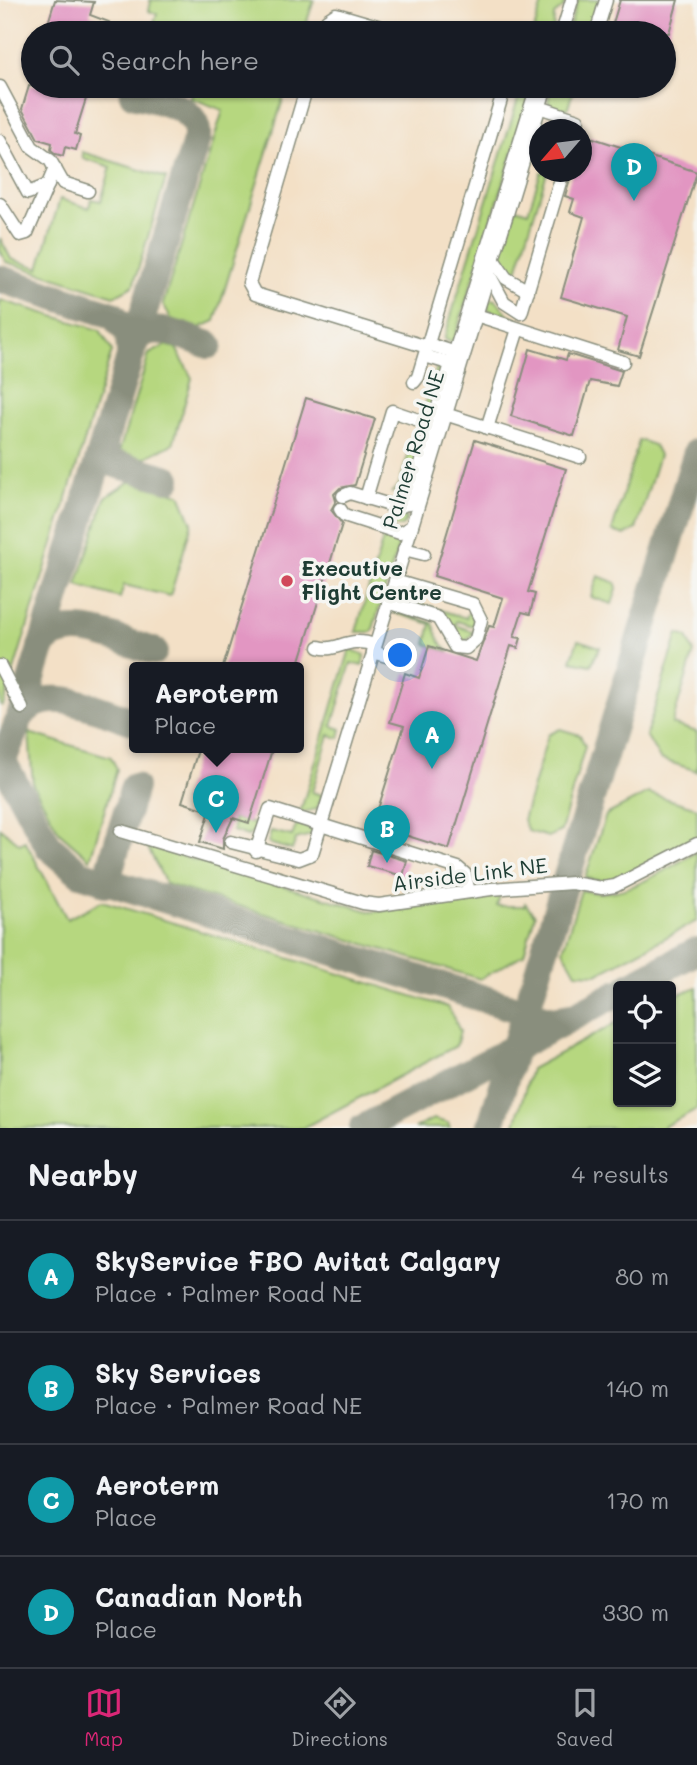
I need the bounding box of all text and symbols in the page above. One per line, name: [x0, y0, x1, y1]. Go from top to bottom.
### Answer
search box: [21, 21, 676, 98]
icon: search: [45, 41, 83, 79]
text: Search here: [101, 43, 259, 77]
north arrow: [529, 119, 592, 182]
pin: D: [611, 143, 657, 201]
street label: Palmer Road NE: [376, 367, 450, 532]
place label: Executive Flight Centre: [301, 554, 442, 605]
marker: Executive Flight Centre: [279, 573, 295, 589]
your location: [383, 638, 417, 672]
popup: [129, 662, 304, 753]
text: Aeroterm: [154, 676, 279, 710]
text: Place: [154, 710, 216, 740]
pin: A: [409, 711, 455, 769]
pin: C: [193, 775, 239, 833]
pin: B: [364, 805, 410, 863]
street label: Airside Link NE: [391, 851, 549, 896]
map controls: [613, 981, 676, 1107]
button: locate: [613, 981, 676, 1044]
button: layers: [613, 1044, 676, 1107]
text: Nearby: [28, 1154, 138, 1194]
text: 4 results: [572, 1159, 669, 1189]
text: SkyService FBO Avitat Calgary: [95, 1244, 501, 1278]
text: A: [43, 1261, 59, 1291]
text: 80 m: [615, 1261, 669, 1291]
text: Place · Palmer Road NE: [95, 1278, 362, 1308]
text: Sky Services: [95, 1356, 261, 1390]
text: B: [43, 1373, 59, 1403]
text: 140 m: [605, 1373, 669, 1403]
text: Place · Palmer Road NE: [95, 1390, 362, 1420]
text: Aeroterm: [95, 1468, 219, 1502]
text: C: [42, 1485, 60, 1515]
text: 170 m: [606, 1485, 669, 1515]
text: Place: [95, 1502, 157, 1532]
text: Canadian North: [95, 1580, 302, 1614]
text: D: [43, 1597, 59, 1627]
text: 330 m: [602, 1597, 669, 1627]
text: Place: [95, 1614, 157, 1644]
tab: Map: [84, 1684, 123, 1751]
tab: Directions: [291, 1684, 388, 1751]
tab: Saved: [556, 1684, 613, 1751]

